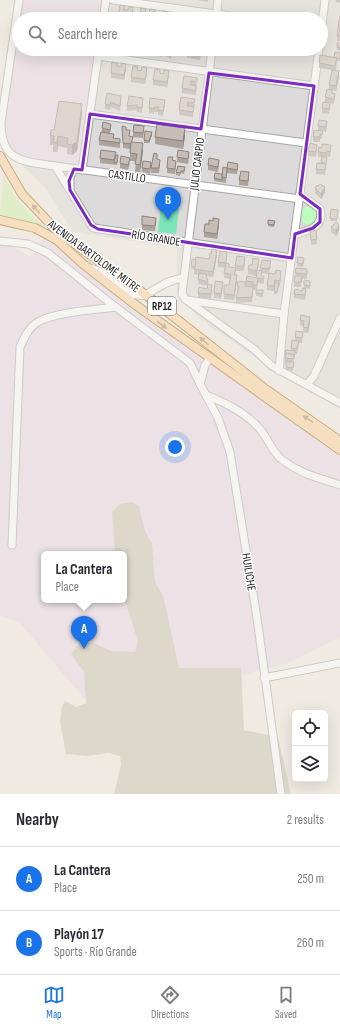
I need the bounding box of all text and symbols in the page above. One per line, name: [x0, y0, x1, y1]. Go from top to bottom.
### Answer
search box: [12, 12, 328, 56]
icon: search: [26, 23, 48, 45]
text: Search here: [58, 25, 118, 44]
street label: JULIO CARPIO: [187, 137, 208, 192]
street label: CASTILLO: [107, 166, 147, 187]
pin: B: [155, 187, 181, 220]
one-way arrow: [31, 204, 40, 215]
street label: AVENIDA BARTOLOMÉ MITRE: [44, 216, 143, 296]
street label: RÍO GRANDE: [130, 227, 182, 250]
road number: RP12: [148, 297, 176, 315]
one-way arrow: [157, 320, 167, 328]
one-way arrow: [199, 336, 210, 345]
one-way arrow: [303, 415, 313, 423]
your location: [165, 437, 185, 457]
popup: [41, 551, 127, 603]
street label: HUILICHE: [238, 552, 259, 592]
text: La Cantera: [56, 560, 112, 579]
text: Place: [56, 579, 79, 595]
pin: A: [71, 616, 97, 649]
map controls: [292, 710, 328, 782]
button: locate: [292, 710, 328, 746]
button: layers: [292, 746, 328, 782]
text: Nearby: [16, 810, 59, 830]
text: 2 results: [287, 812, 324, 828]
text: La Cantera: [54, 861, 111, 880]
text: A: [26, 871, 32, 887]
text: 250 m: [297, 871, 324, 887]
text: Place: [54, 880, 77, 896]
text: Playón 17: [54, 925, 104, 944]
text: B: [26, 935, 32, 951]
text: 260 m: [297, 935, 324, 951]
text: Sports · Río Grande: [54, 944, 137, 960]
tab: Map: [43, 984, 65, 1021]
tab: Directions: [151, 984, 189, 1021]
tab: Saved: [275, 984, 297, 1021]

